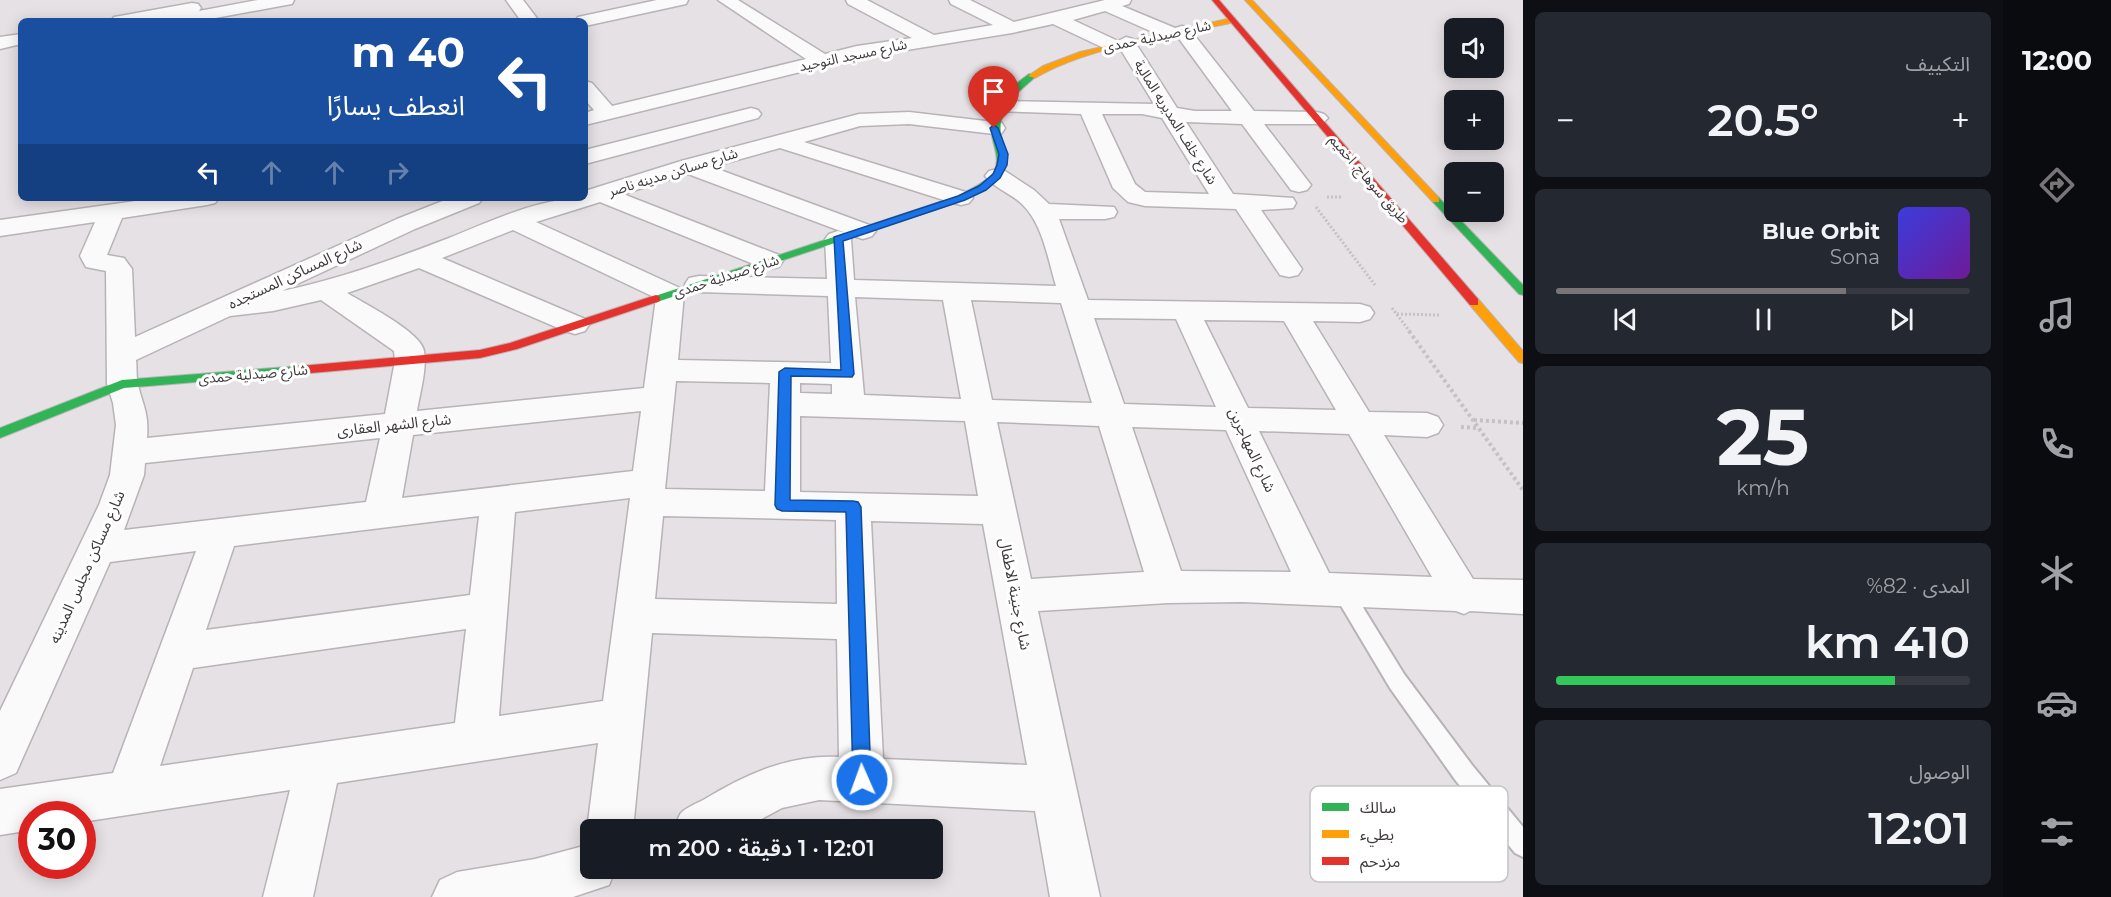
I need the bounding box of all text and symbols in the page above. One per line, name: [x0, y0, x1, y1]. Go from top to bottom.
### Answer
street label: شارع صيدلية حمدى: [1101, 16, 1213, 58]
map controls: [1444, 18, 1504, 222]
button: sound: [1444, 18, 1504, 78]
text: 40 m: [352, 26, 465, 78]
street label: شارع مسجد التوحيد: [797, 35, 909, 77]
icon: left: [486, 42, 564, 120]
text: 12:00: [2022, 44, 2092, 77]
text: التكييف: [1906, 52, 1970, 76]
street label: شارع خلف المديريه المالية: [1129, 56, 1222, 189]
pin: [968, 66, 1019, 128]
icon: arrive: [977, 75, 1010, 108]
text: انعطف يسارًا: [327, 89, 465, 122]
button: +: [1444, 90, 1504, 150]
text: 20.5°: [1707, 92, 1819, 147]
text: −: [1556, 100, 1575, 140]
text: +: [1951, 100, 1970, 140]
street label: طريق سوهاج, اخميم: [1324, 131, 1412, 228]
street label: شارع مساكن مدينه ناصر: [605, 144, 740, 202]
icon: left: [192, 156, 225, 189]
icon: ahead: [255, 156, 288, 189]
icon: ahead: [318, 156, 351, 189]
icon: right: [381, 156, 414, 189]
button: −: [1444, 162, 1504, 222]
icon: directions: [2036, 164, 2078, 206]
text: Blue Orbit: [1762, 218, 1880, 245]
street label: شارع المساكن المستجده: [225, 234, 366, 316]
text: Sona: [1830, 245, 1880, 269]
street label: شارع صيدلية حمدى: [671, 250, 782, 303]
icon: music: [2036, 294, 2078, 336]
icon: previous: [1609, 303, 1642, 336]
icon: pause: [1747, 303, 1780, 336]
icon: next: [1885, 303, 1918, 336]
street label: شارع صيدلية حمدى: [197, 360, 309, 390]
text: 25: [1717, 389, 1809, 485]
street label: شارع المهاجرين: [1222, 405, 1280, 497]
street label: شارع الشهر العقارى: [336, 409, 453, 443]
icon: phone: [2036, 423, 2078, 465]
text: km/h: [1736, 476, 1790, 500]
street label: شارع مساكن مجلس المدينه: [44, 487, 132, 647]
street label: شارع جنينة الاطفال: [992, 536, 1036, 652]
icon: climate: [2036, 552, 2078, 594]
text: المدى · 82%: [1866, 574, 1970, 598]
text: 410 km: [1805, 614, 1970, 669]
icon: car: [2036, 682, 2078, 724]
position arrow: [830, 748, 894, 812]
text: الوصول: [1909, 760, 1970, 784]
legend: [1310, 786, 1508, 882]
text: سالك: [1360, 798, 1396, 817]
text: 12:01: [1868, 800, 1970, 855]
speed limit sign: 30: [18, 801, 96, 879]
icon: filters: [2036, 811, 2078, 853]
text: بطيء: [1360, 825, 1394, 847]
text: 12:01 · 1 دقيقة · 200 m: [648, 835, 875, 862]
text: مزدحم: [1360, 852, 1400, 874]

